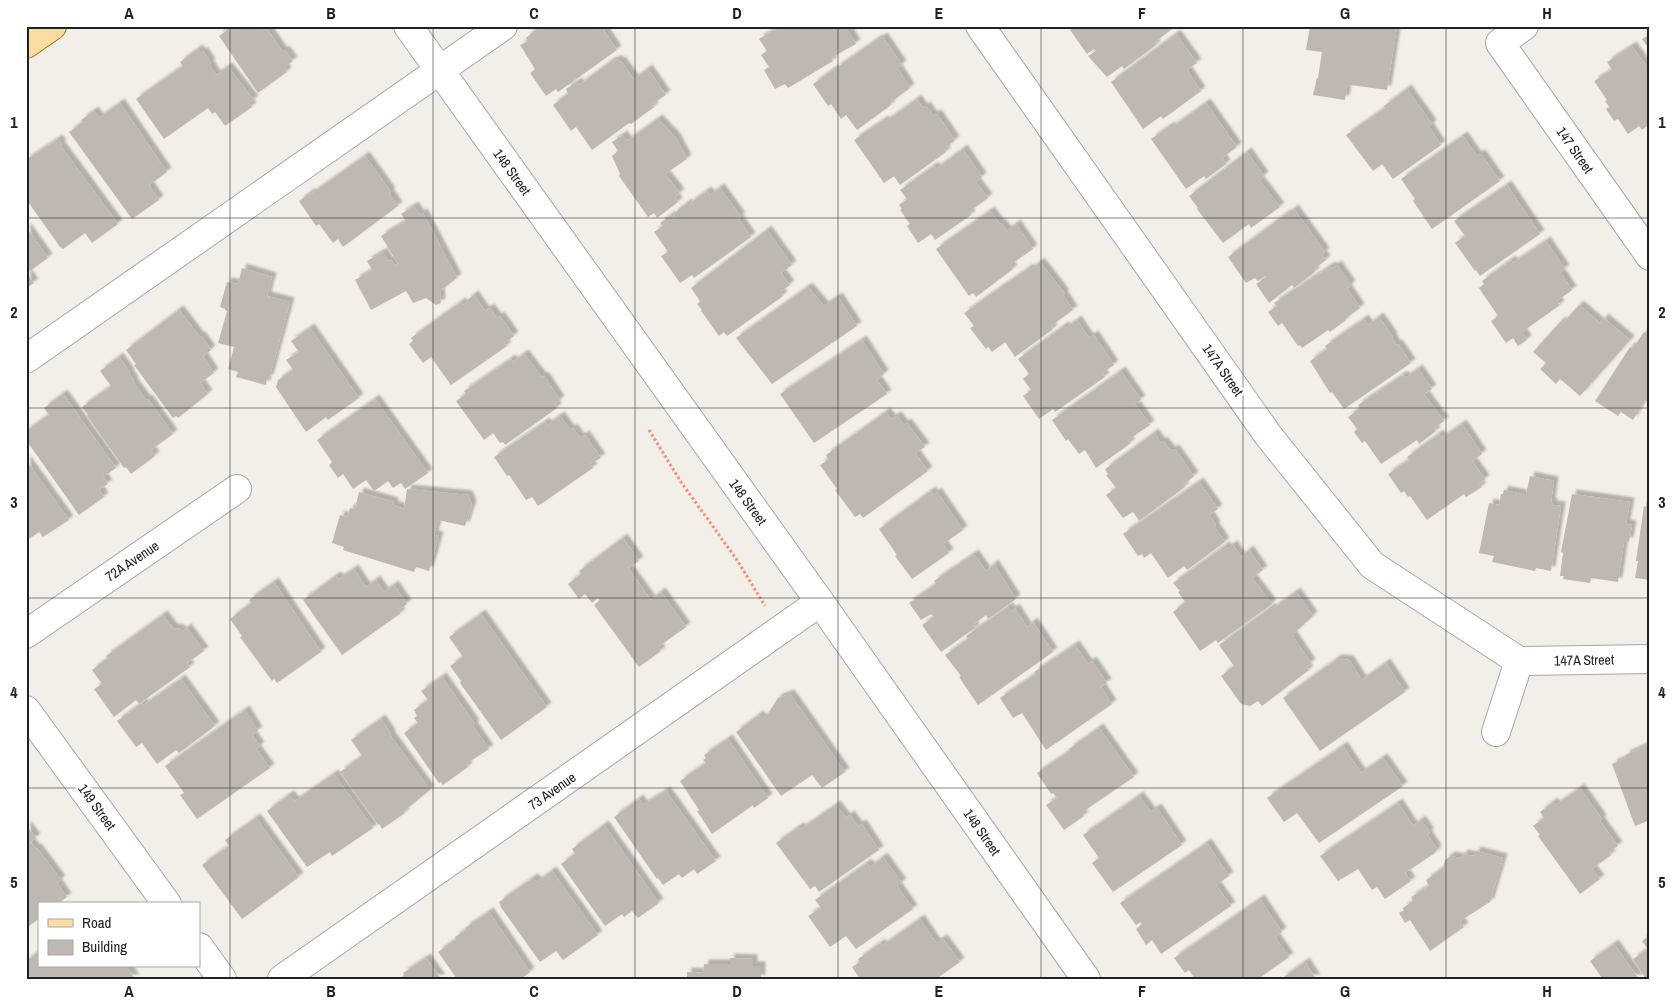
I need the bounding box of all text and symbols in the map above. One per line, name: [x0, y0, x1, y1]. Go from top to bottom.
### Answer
text: A: [124, 2, 134, 24]
text: B: [326, 2, 336, 24]
text: C: [529, 2, 539, 24]
text: D: [732, 2, 742, 24]
text: E: [935, 2, 944, 24]
text: F: [1138, 2, 1146, 24]
text: G: [1340, 2, 1350, 24]
text: H: [1542, 2, 1552, 24]
text: 1: [10, 111, 18, 133]
text: 1: [1658, 111, 1666, 133]
street label: 147 Street: [1552, 123, 1598, 177]
street label: 148 Street: [489, 145, 535, 199]
text: 2: [10, 301, 18, 323]
text: 2: [1658, 301, 1666, 323]
street label: 147A Street: [1198, 340, 1248, 400]
street label: 148 Street: [725, 475, 771, 529]
text: 3: [10, 491, 18, 513]
text: 3: [1658, 491, 1666, 513]
street label: 72A Avenue: [102, 536, 162, 586]
street label: 147A Street: [1554, 650, 1614, 670]
text: 4: [10, 681, 18, 703]
text: 4: [1658, 681, 1666, 703]
street label: 73 Avenue: [525, 768, 579, 814]
street label: 149 Street: [74, 780, 120, 834]
street label: 148 Street: [959, 805, 1005, 859]
text: 5: [10, 871, 18, 893]
text: 5: [1658, 871, 1666, 893]
legend: [38, 902, 200, 968]
text: Road: [82, 912, 111, 933]
text: Building: [82, 936, 127, 957]
text: A: [124, 980, 134, 1002]
text: B: [326, 980, 336, 1002]
text: C: [529, 980, 539, 1002]
text: D: [732, 980, 742, 1002]
text: E: [935, 980, 944, 1002]
text: F: [1138, 980, 1146, 1002]
text: G: [1340, 980, 1350, 1002]
text: H: [1542, 980, 1552, 1002]

